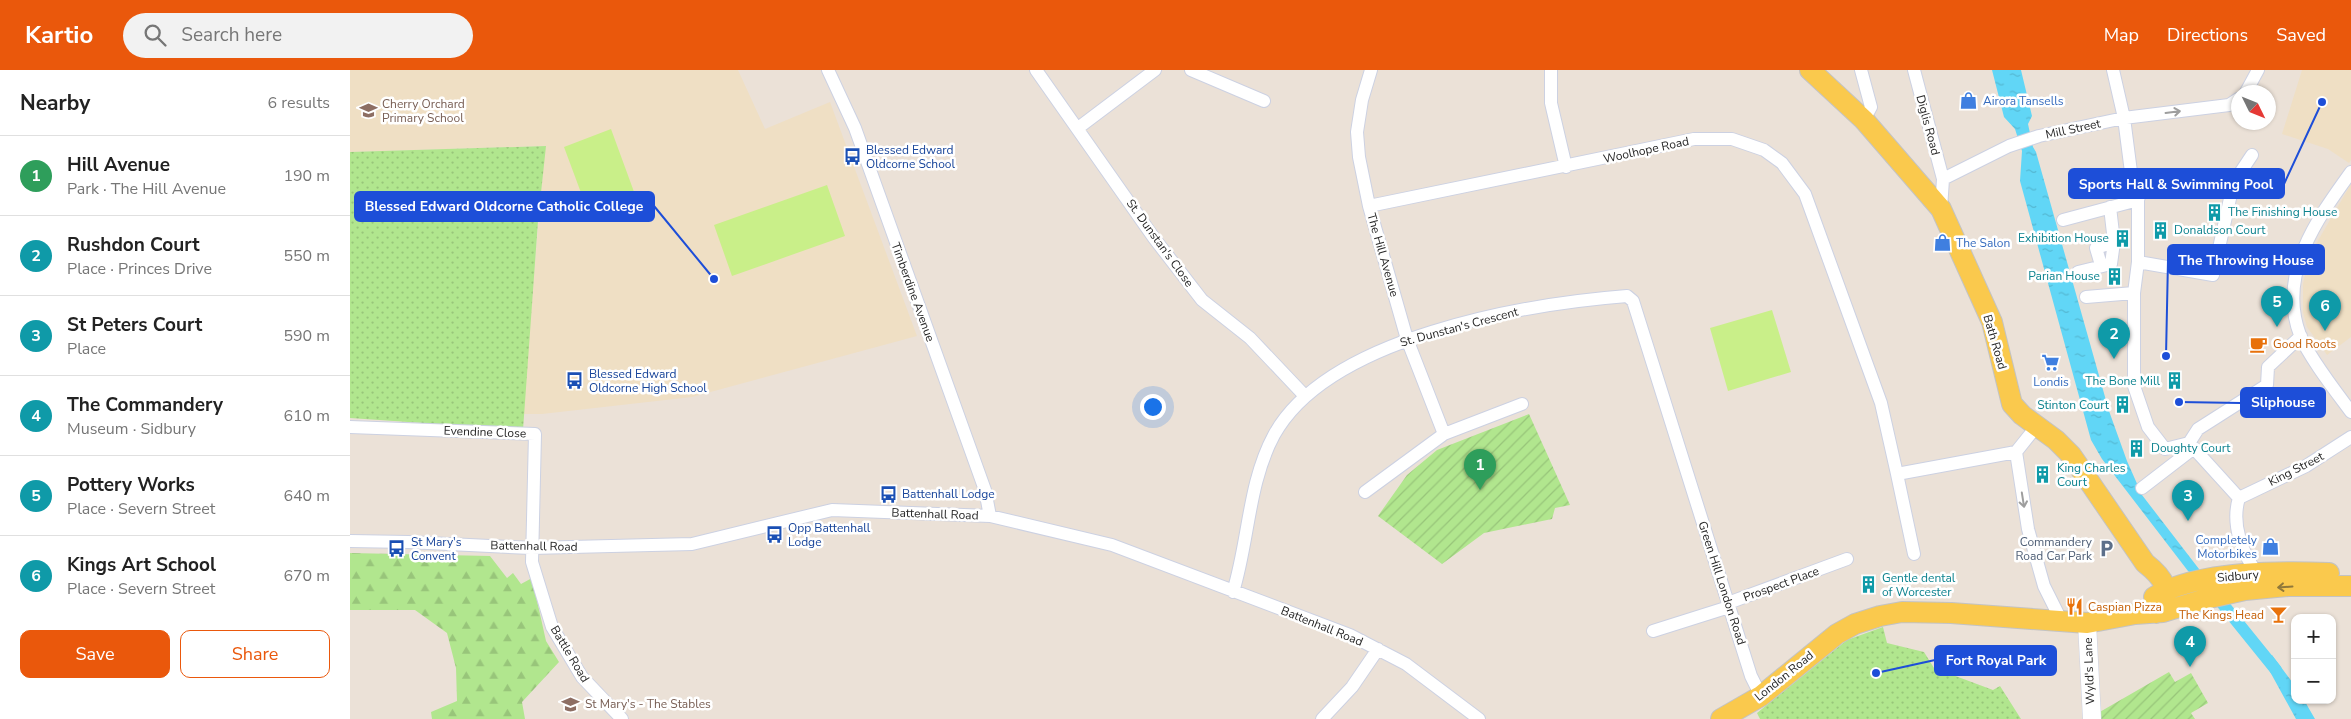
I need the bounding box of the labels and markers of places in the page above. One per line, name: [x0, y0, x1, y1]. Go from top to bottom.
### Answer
shop icon: Airora Tansells: [1959, 91, 1979, 111]
place label: Airora Tansells: [1983, 93, 2064, 109]
place label: Cherry Orchard Primary School: [382, 96, 465, 126]
school or university icon: Cherry Orchard Primary School: [358, 101, 378, 121]
place label: Blessed Edward Oldcorne School: [866, 142, 955, 172]
bus stop icon: Blessed Edward Oldcorne School: [842, 147, 862, 167]
callout: Sports Hall & Swimming Pool: [2069, 169, 2284, 198]
callout: Blessed Edward Oldcorne Catholic College: [355, 192, 654, 221]
building icon: The Finishing House: [2204, 202, 2224, 222]
place label: The Finishing House: [2228, 204, 2337, 220]
building icon: Donaldson Court: [2150, 220, 2170, 240]
place label: Donaldson Court: [2174, 222, 2266, 238]
building icon: Exhibition House: [2113, 228, 2133, 248]
place label: Exhibition House: [2018, 230, 2109, 246]
shop icon: The Salon: [1932, 233, 1952, 253]
place label: The Salon: [1956, 235, 2010, 251]
callout: The Throwing House: [2168, 245, 2324, 274]
building icon: Parian House: [2104, 266, 2124, 286]
place label: Parian House: [2028, 268, 2100, 284]
pin: 5: [2261, 286, 2293, 327]
pin: 6: [2309, 290, 2341, 331]
pin: 2: [2098, 318, 2130, 359]
cafe icon: Good Roots: [2249, 334, 2269, 354]
place label: Good Roots: [2273, 336, 2337, 352]
supermarket icon: Londis: [2041, 353, 2061, 373]
place label: Blessed Edward Oldcorne High School: [589, 366, 707, 396]
bus stop icon: Blessed Edward Oldcorne High School: [565, 371, 585, 391]
building icon: The Bone Mill: [2164, 371, 2184, 391]
place label: The Bone Mill: [2085, 373, 2160, 389]
place label: Londis: [2033, 374, 2069, 390]
callout: Sliphouse: [2241, 388, 2325, 417]
building icon: Stinton Court: [2113, 395, 2133, 415]
place label: Stinton Court: [2037, 397, 2110, 413]
building icon: Doughty Court: [2127, 438, 2147, 458]
place label: Doughty Court: [2151, 440, 2231, 456]
pin: 1: [1464, 449, 1496, 490]
place label: King Charles Court: [2057, 460, 2126, 490]
building icon: King Charles Court: [2033, 465, 2053, 485]
pin: 3: [2172, 480, 2204, 521]
bus stop icon: Battenhall Lodge: [878, 484, 898, 504]
place label: Battenhall Lodge: [902, 486, 995, 502]
place label: Opp Battenhall Lodge: [788, 520, 871, 550]
bus stop icon: Opp Battenhall Lodge: [764, 525, 784, 545]
place label: Completely Motorbikes: [2195, 532, 2258, 562]
place label: St Mary's Convent: [411, 534, 462, 564]
place label: Commandery Road Car Park: [2015, 534, 2093, 564]
shop icon: Completely Motorbikes: [2261, 537, 2281, 557]
bus stop icon: St Mary's Convent: [387, 539, 407, 559]
parking icon: Commandery Road Car Park: [2096, 539, 2116, 559]
place label: Gentle dental of Worcester: [1882, 570, 1956, 600]
building icon: Gentle dental of Worcester: [1858, 575, 1878, 595]
restaurant icon: Caspian Pizza: [2064, 597, 2084, 617]
place label: Caspian Pizza: [2088, 599, 2162, 615]
bar icon: The Kings Head: [2268, 605, 2288, 625]
place label: The Kings Head: [2179, 607, 2264, 623]
pin: 4: [2174, 626, 2206, 667]
callout: Fort Royal Park: [1935, 646, 2056, 675]
school or university icon: St Mary's - The Stables: [561, 694, 581, 714]
place label: St Mary's - The Stables: [585, 696, 711, 712]

